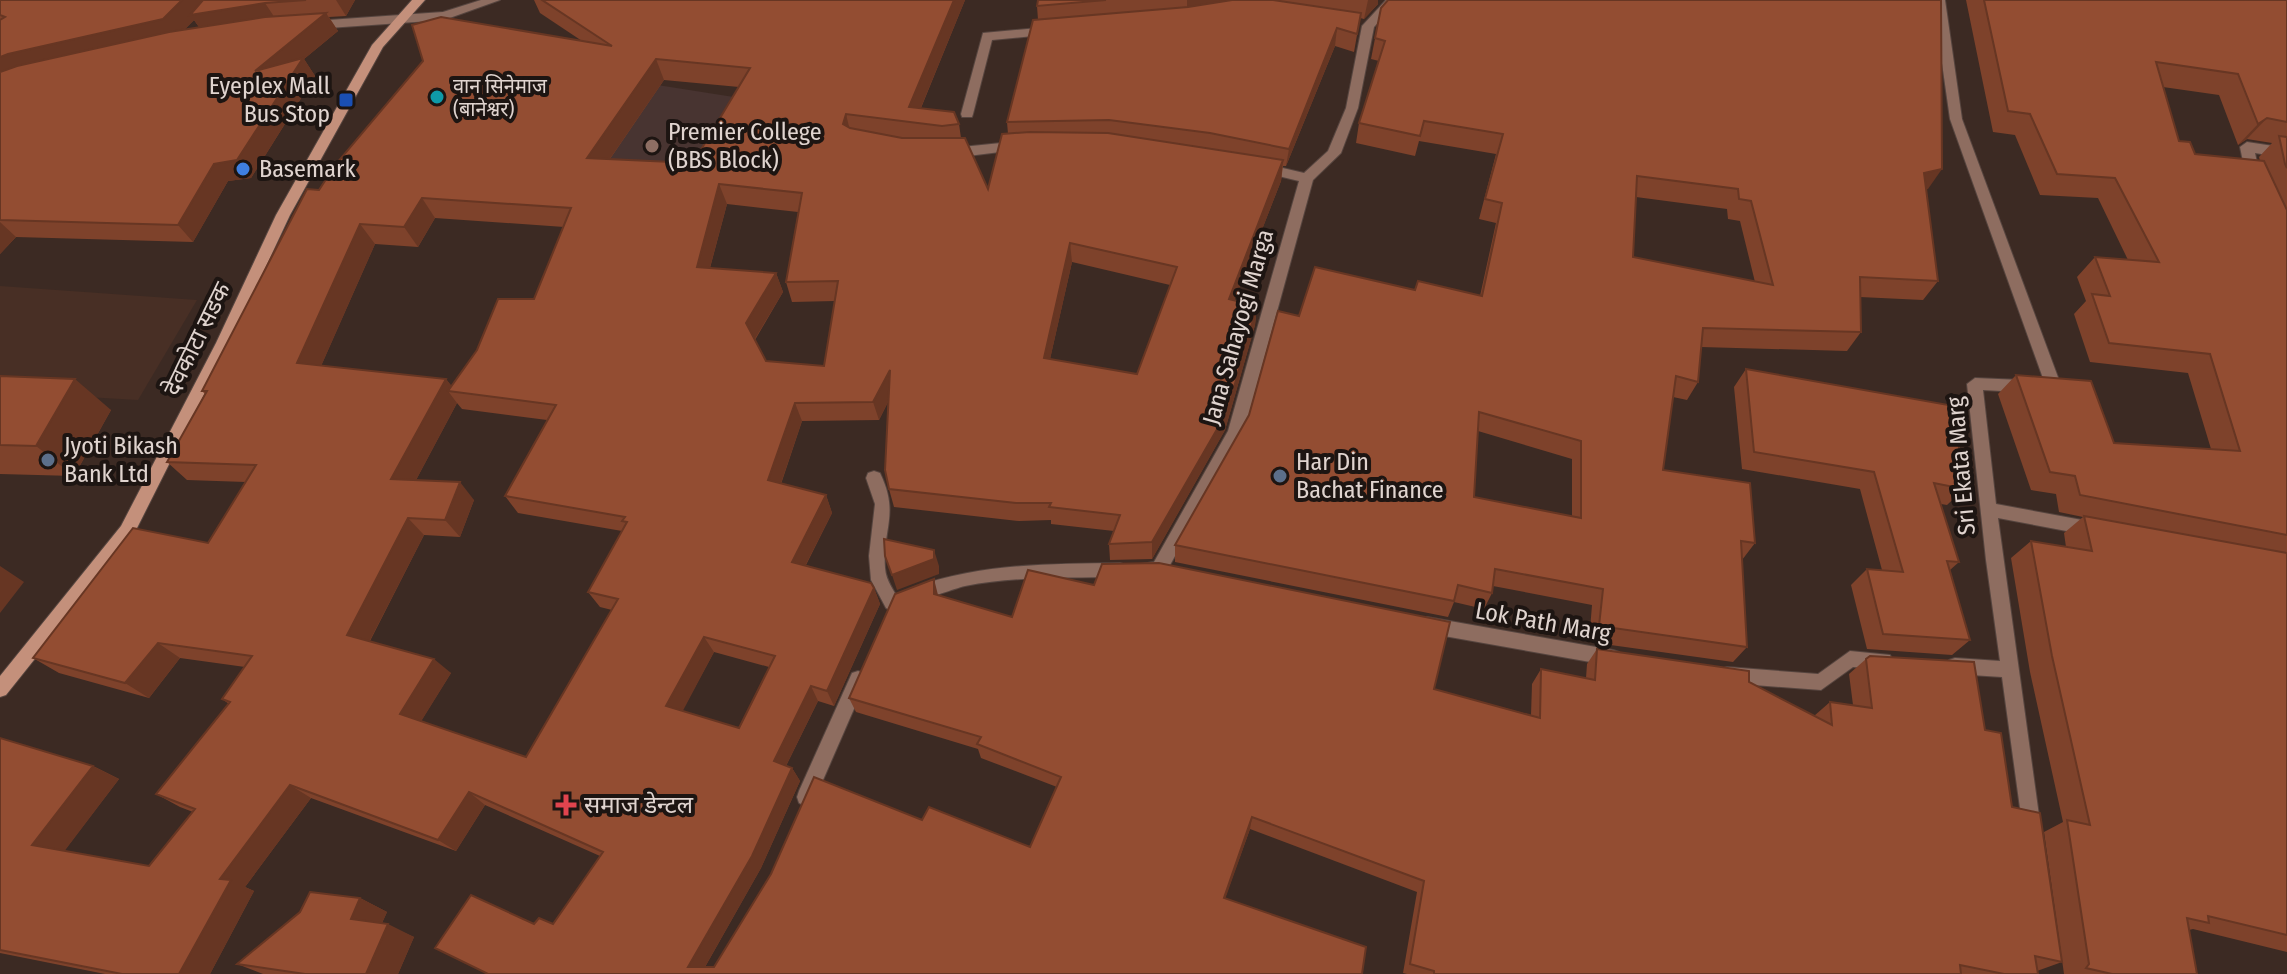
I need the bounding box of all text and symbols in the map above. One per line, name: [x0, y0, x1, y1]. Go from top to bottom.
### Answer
place label: Eyeplex Mall Bus Stop: [209, 72, 330, 128]
place label: वान सिनेमाज (बानेश्वर): [453, 74, 548, 121]
marker: वान सिनेमाज (बानेश्वर): [428, 88, 446, 106]
marker: Eyeplex Mall Bus Stop: [337, 91, 355, 109]
place label: Premier College (BBS Block): [668, 118, 822, 174]
marker: Premier College (BBS Block): [643, 137, 661, 155]
place label: Basemark: [259, 155, 356, 183]
marker: Basemark: [234, 160, 252, 178]
street label: Jana Sahayogi Marga: [1197, 226, 1279, 428]
street label: देवकोटा सडक: [158, 277, 237, 400]
street label: Sri Ekata Marg: [1941, 395, 1981, 536]
place label: Jyoti Bikash Bank Ltd: [64, 432, 178, 488]
place label: Har Din Bachat Finance: [1296, 448, 1444, 504]
marker: Jyoti Bikash Bank Ltd: [39, 451, 57, 469]
marker: Har Din Bachat Finance: [1271, 467, 1289, 485]
street label: Lok Path Marg: [1473, 596, 1614, 648]
place label: समाज डेन्टल: [584, 791, 694, 819]
marker: समाज डेन्टल: [555, 794, 577, 816]

